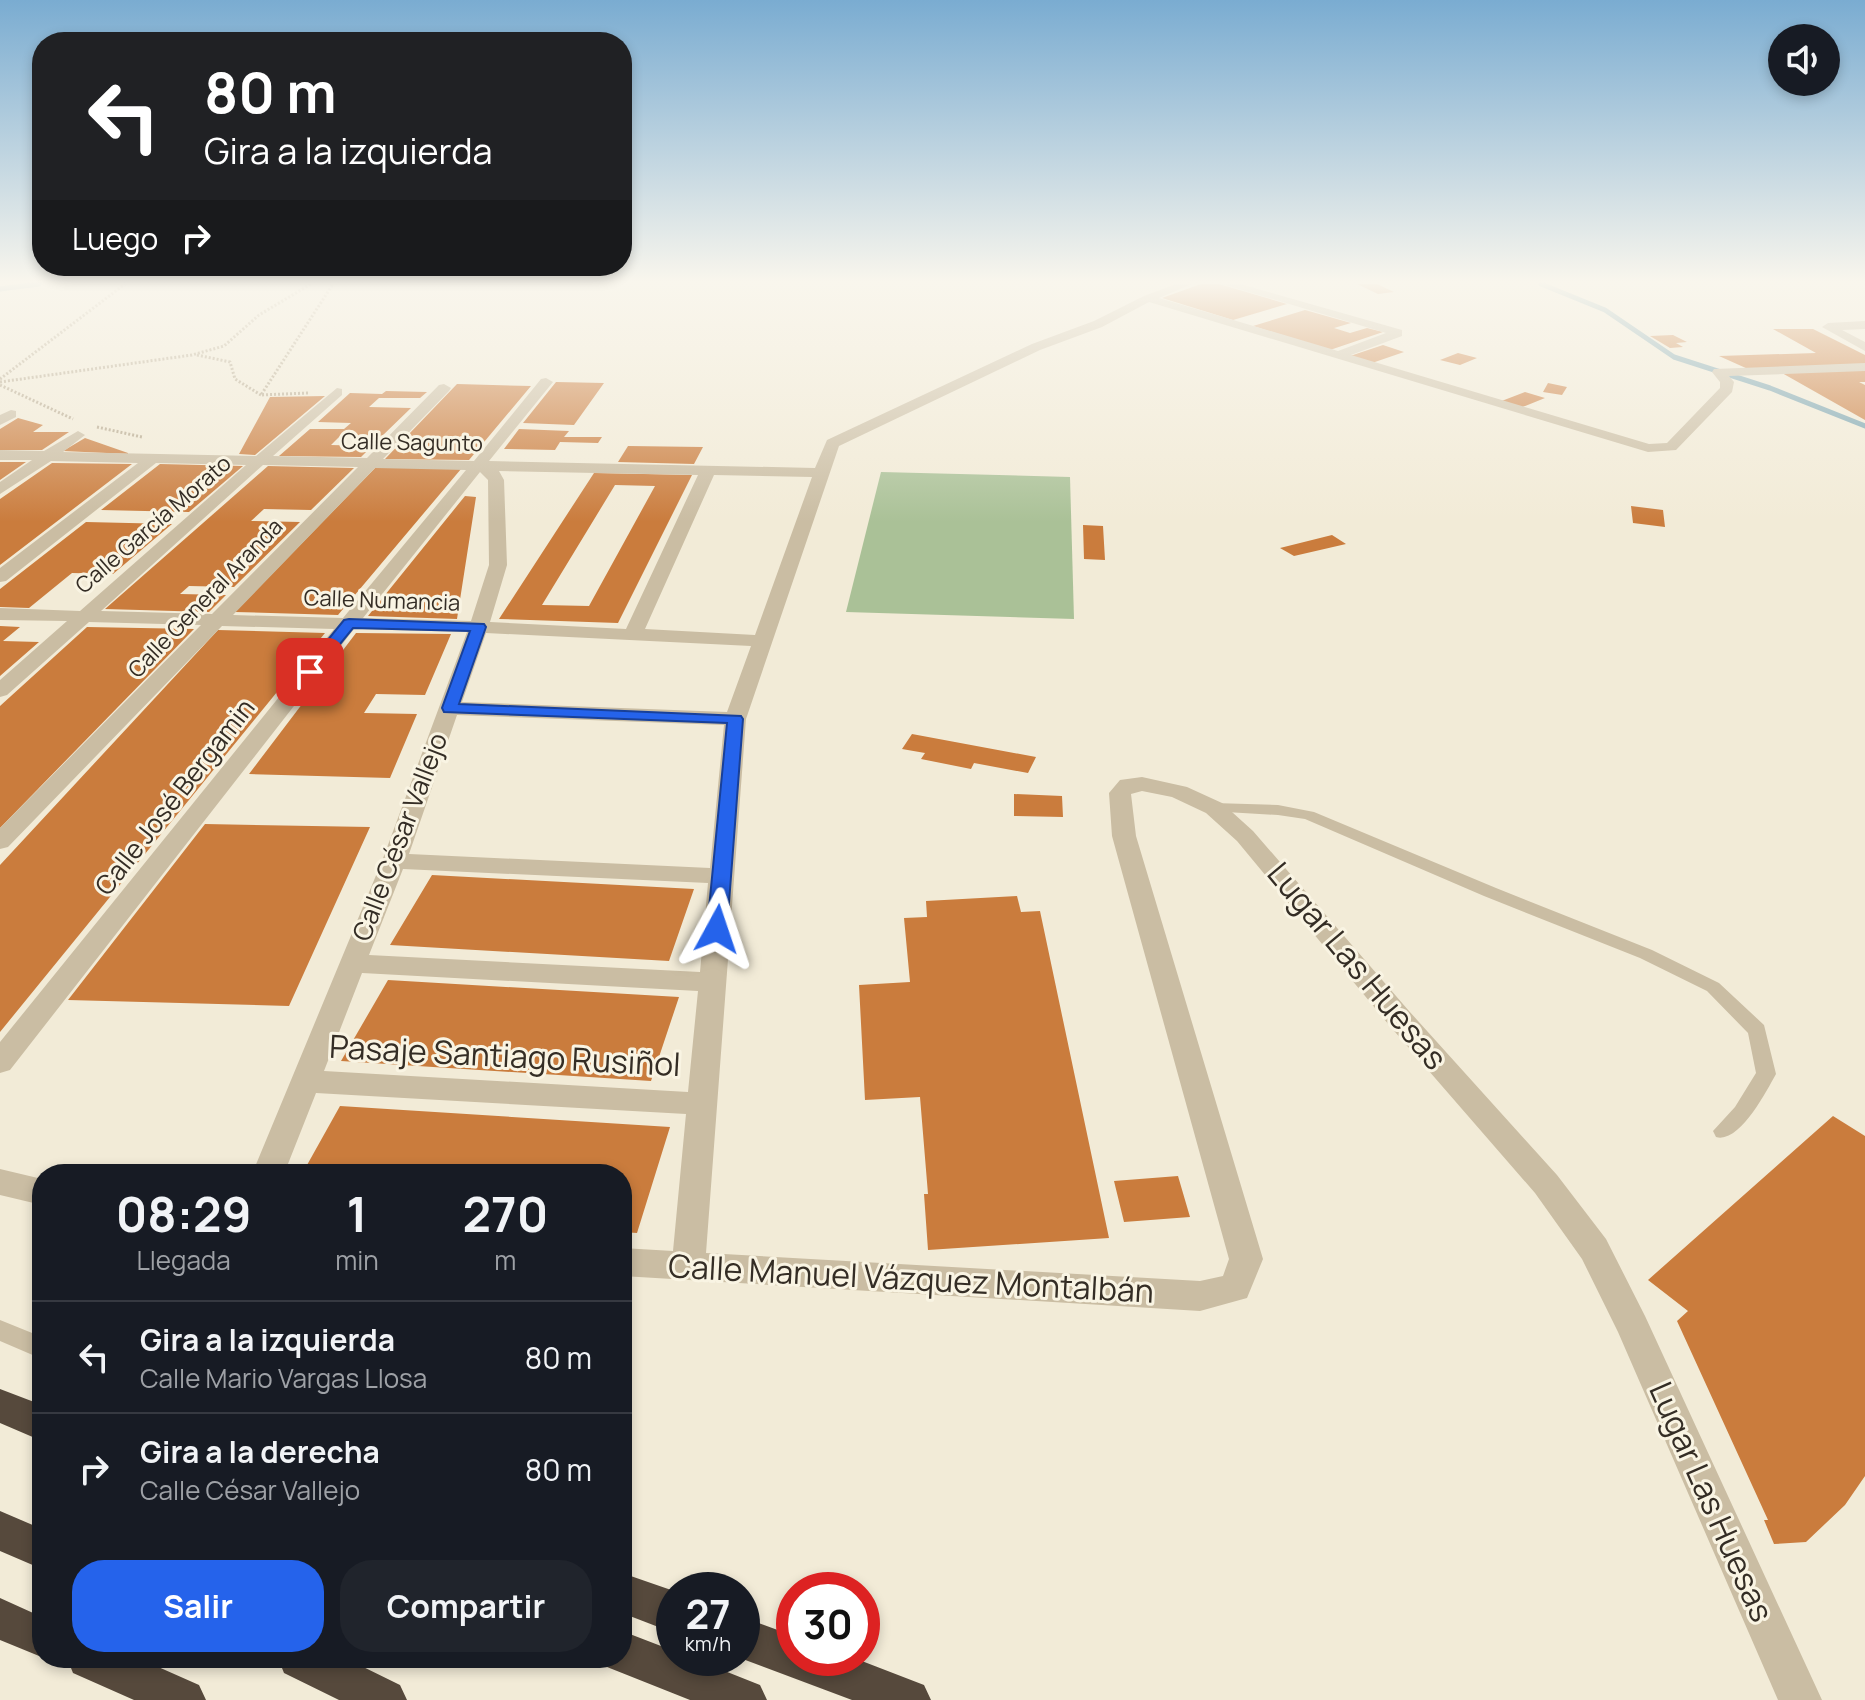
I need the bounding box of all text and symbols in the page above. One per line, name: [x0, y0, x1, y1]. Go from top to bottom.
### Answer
map controls: [1768, 24, 1840, 96]
button: sound: [1768, 24, 1840, 96]
text: 80 m: [204, 53, 337, 130]
icon: left: [72, 64, 176, 168]
text: Gira a la izquierda: [204, 126, 493, 175]
icon: right: [174, 216, 218, 260]
text: Luego: [72, 218, 158, 259]
street label: Calle Sagunto: [341, 426, 483, 458]
street label: Calle García Morato: [69, 448, 237, 600]
street label: Calle General Aranda: [121, 512, 289, 684]
street label: Calle Numancia: [303, 582, 461, 618]
pin: [276, 638, 344, 706]
icon: arrive: [288, 650, 332, 694]
street label: Calle José Bergamin: [86, 691, 262, 902]
street label: Calle César Vallejo: [343, 727, 455, 946]
street label: Lugar Las Huesas: [1258, 852, 1458, 1078]
position arrow: [675, 887, 759, 971]
street label: Pasaje Santiago Rusiñol: [328, 1024, 682, 1086]
text: 08:29: [116, 1181, 252, 1246]
text: 1: [346, 1181, 368, 1246]
text: 270: [462, 1181, 548, 1246]
text: Llegada: [136, 1242, 231, 1278]
text: min: [335, 1242, 379, 1278]
text: m: [494, 1242, 516, 1278]
street label: Calle Manuel Vázquez Montalbán: [667, 1243, 1155, 1313]
text: Gira a la izquierda: [140, 1319, 395, 1360]
icon: left: [72, 1335, 116, 1379]
text: 80 m: [525, 1337, 592, 1378]
text: Calle Mario Vargas Llosa: [140, 1360, 427, 1396]
street label: Lugar Las Huesas: [1639, 1375, 1785, 1629]
text: Gira a la derecha: [140, 1431, 380, 1472]
icon: right: [72, 1447, 116, 1491]
text: 80 m: [525, 1449, 592, 1490]
text: Calle César Vallejo: [140, 1472, 360, 1508]
button: Salir: [72, 1560, 324, 1652]
button: Compartir: [340, 1560, 592, 1652]
speed limit sign: 30: [776, 1572, 880, 1676]
text: 27: [685, 1586, 731, 1641]
text: km/h: [685, 1630, 731, 1657]

